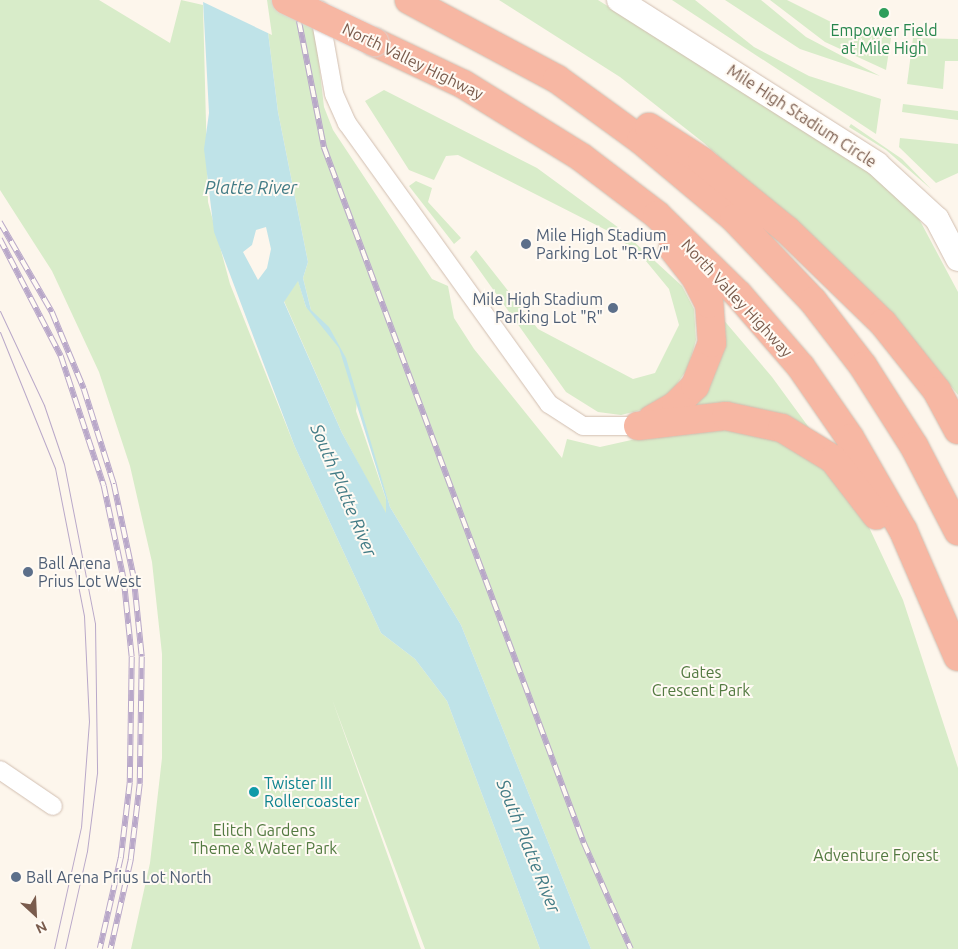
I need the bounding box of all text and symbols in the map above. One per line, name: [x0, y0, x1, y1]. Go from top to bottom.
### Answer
marker: Empower Field at Mile High: [878, 7, 890, 19]
street label: North Valley Highway: [339, 19, 487, 103]
place label: Empower Field at Mile High: [830, 20, 938, 58]
street label: Mile High Stadium Circle: [724, 60, 880, 172]
water label: Platte River: [205, 176, 297, 198]
place label: Mile High Stadium Parking Lot "R-RV": [536, 225, 669, 263]
street label: North Valley Highway: [677, 235, 797, 361]
marker: Mile High Stadium Parking Lot "R-RV": [520, 238, 532, 250]
place label: Mile High Stadium Parking Lot "R": [472, 289, 603, 327]
marker: Mile High Stadium Parking Lot "R": [607, 302, 619, 314]
water label: South Platte River: [306, 420, 382, 560]
place label: Ball Arena Prius Lot West: [38, 553, 141, 591]
marker: Ball Arena Prius Lot West: [22, 566, 34, 578]
park label: Gates Crescent Park: [652, 662, 750, 700]
place label: Twister III Rollercoaster: [264, 773, 360, 811]
water label: South Platte River: [492, 776, 566, 916]
marker: Twister III Rollercoaster: [248, 786, 260, 798]
park label: Elitch Gardens Theme & Water Park: [191, 820, 337, 858]
park label: Adventure Forest: [813, 845, 939, 865]
place label: Ball Arena Prius Lot North: [26, 867, 212, 887]
marker: Ball Arena Prius Lot North: [10, 871, 22, 883]
north arrow: [10, 889, 60, 939]
text: N: [33, 918, 49, 937]

